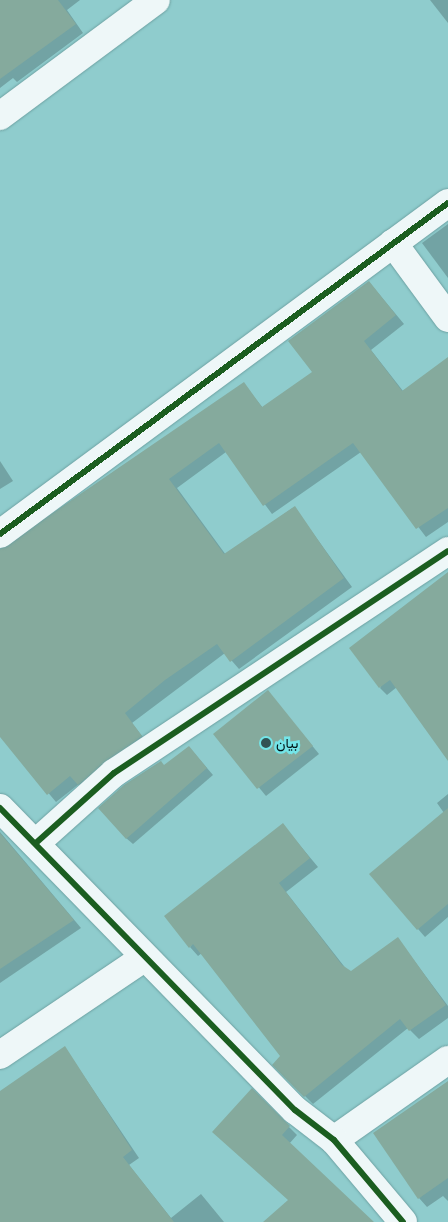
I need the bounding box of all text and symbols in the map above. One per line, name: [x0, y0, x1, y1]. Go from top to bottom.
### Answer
place label: بيان: [276, 735, 298, 751]
marker: بيان: [260, 737, 272, 749]

